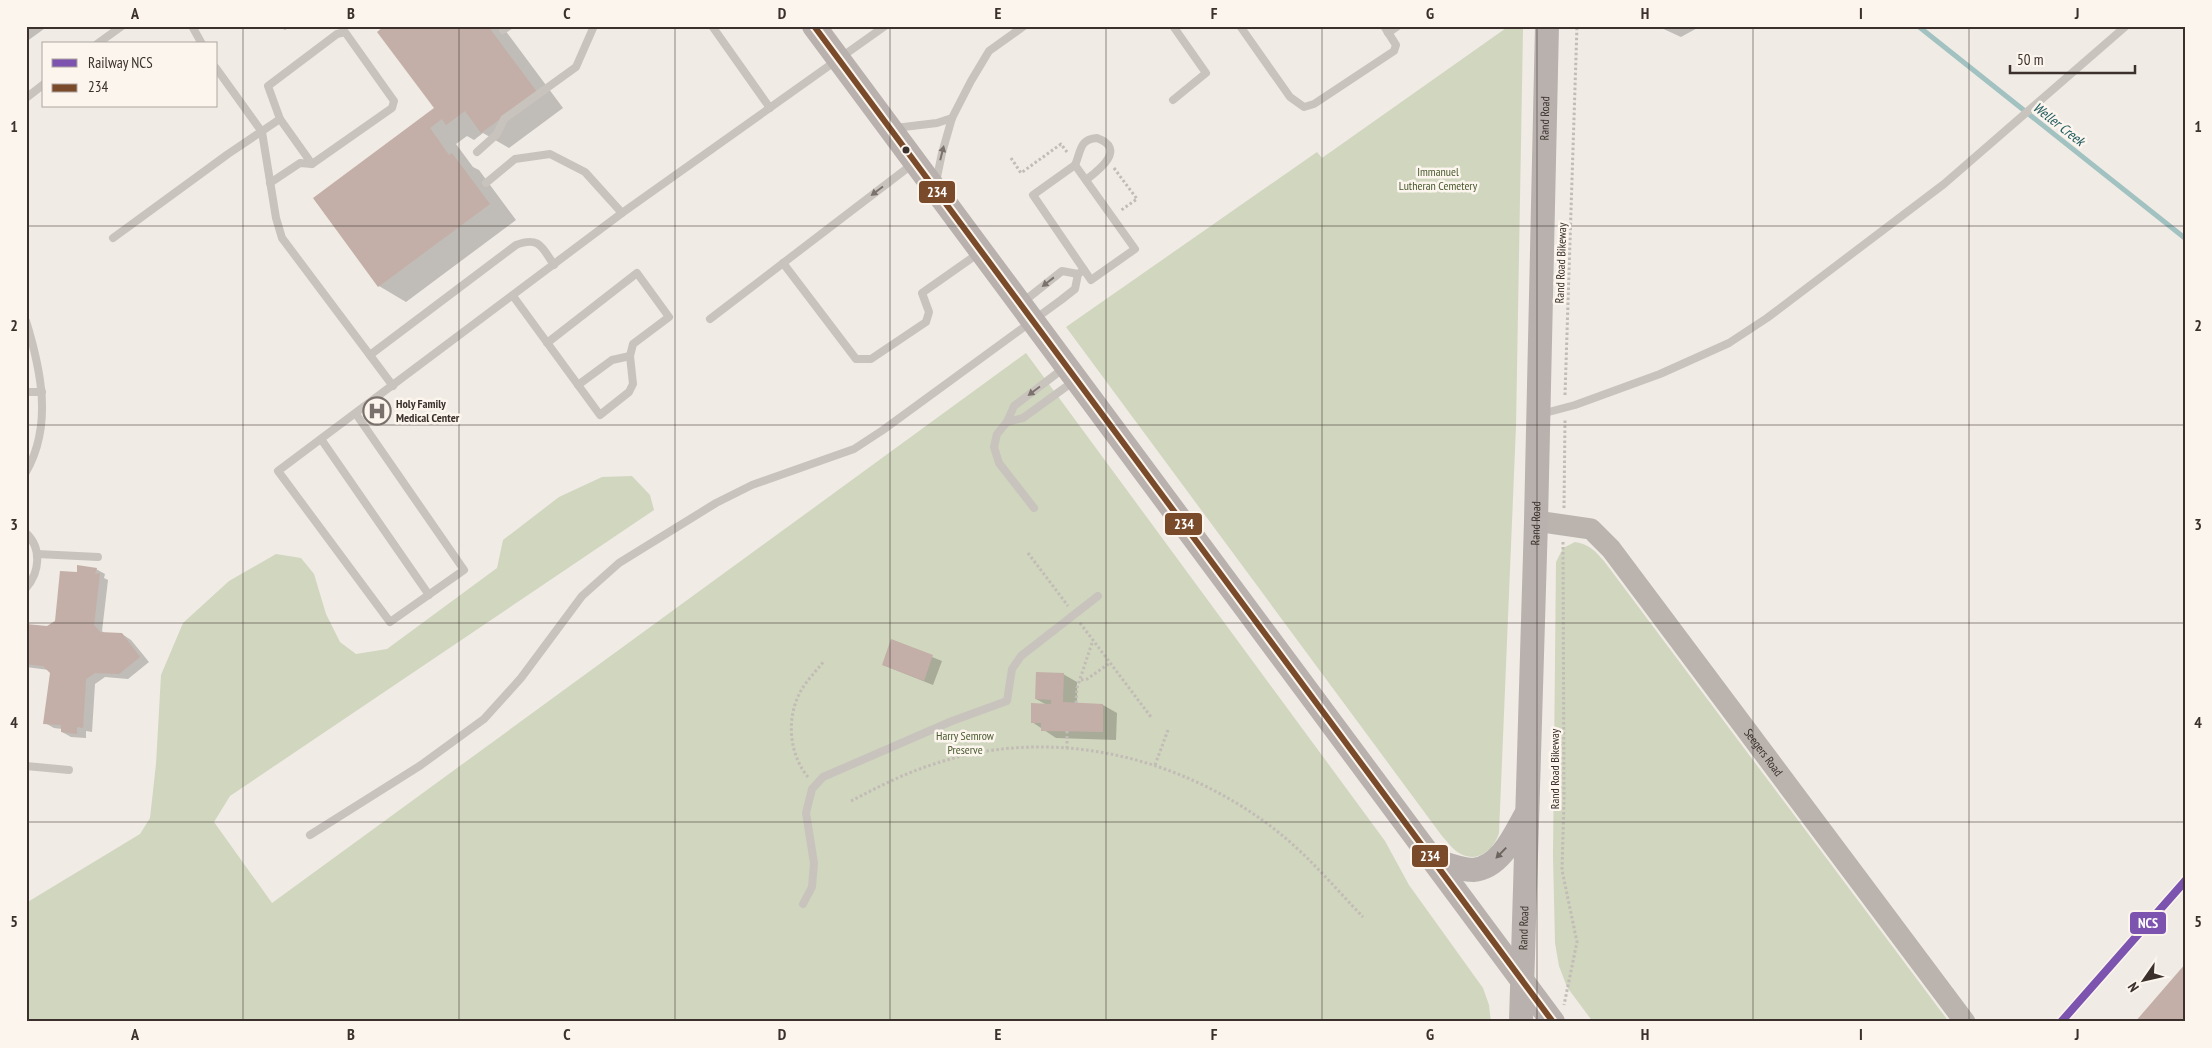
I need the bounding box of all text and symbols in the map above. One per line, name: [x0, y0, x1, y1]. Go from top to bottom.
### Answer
text: A: [130, 3, 140, 23]
text: B: [347, 3, 355, 23]
text: C: [563, 3, 571, 23]
text: D: [778, 3, 787, 23]
text: E: [995, 3, 1002, 23]
text: F: [1211, 3, 1218, 23]
text: G: [1426, 3, 1434, 23]
text: H: [1641, 3, 1649, 23]
text: I: [1859, 3, 1863, 23]
text: J: [2074, 3, 2079, 23]
legend: [42, 42, 218, 108]
scale bar: [2010, 42, 2134, 74]
text: 50 m: [2017, 50, 2043, 69]
text: Railway NCS: [88, 53, 153, 72]
text: 234: [88, 77, 109, 96]
street label: Rand Road: [1536, 96, 1552, 141]
water label: Weller Creek: [2030, 98, 2090, 151]
text: 1: [10, 116, 18, 136]
text: 1: [2194, 116, 2202, 136]
unlabelled marker: [901, 145, 911, 155]
one-way arrow: [938, 145, 946, 160]
park label: Immanuel Lutheran Cemetery: [1399, 164, 1478, 193]
line badge: 234: [918, 180, 956, 204]
text: 234: [927, 183, 947, 201]
one-way arrow: [870, 186, 884, 196]
street label: Rand Road Bikeway: [1552, 222, 1569, 304]
one-way arrow: [1042, 277, 1055, 288]
text: 2: [10, 315, 18, 335]
text: 2: [2194, 315, 2202, 335]
one-way arrow: [1028, 386, 1041, 397]
hospital icon: Holy Family Medical Center: [362, 396, 392, 426]
place label: Holy Family Medical Center: [396, 396, 460, 425]
street label: Rand Road: [1527, 501, 1543, 545]
line badge: 234: [1164, 512, 1203, 536]
text: 3: [10, 514, 18, 534]
text: 3: [2194, 514, 2202, 534]
text: 234: [1174, 515, 1194, 533]
text: 4: [10, 712, 18, 732]
text: 4: [2194, 712, 2202, 732]
street label: Seegers Road: [1741, 725, 1786, 779]
park label: Harry Semrow Preserve: [936, 728, 995, 757]
street label: Rand Road Bikeway: [1547, 728, 1562, 809]
line badge: 234: [1411, 844, 1449, 868]
text: 234: [1420, 847, 1440, 865]
one-way arrow: [1495, 847, 1507, 859]
street label: Rand Road: [1515, 906, 1531, 950]
text: 5: [10, 911, 18, 931]
line badge: NCS: [2129, 911, 2167, 935]
text: 5: [2194, 911, 2202, 931]
text: NCS: [2138, 914, 2158, 932]
north arrow: [2120, 956, 2170, 1006]
text: N: [2124, 979, 2143, 995]
text: A: [130, 1024, 140, 1044]
text: B: [347, 1024, 355, 1044]
text: C: [563, 1024, 571, 1044]
text: D: [778, 1024, 787, 1044]
text: E: [995, 1024, 1002, 1044]
text: F: [1211, 1024, 1218, 1044]
text: G: [1426, 1024, 1434, 1044]
text: H: [1641, 1024, 1649, 1044]
text: I: [1859, 1024, 1863, 1044]
text: J: [2074, 1024, 2079, 1044]

